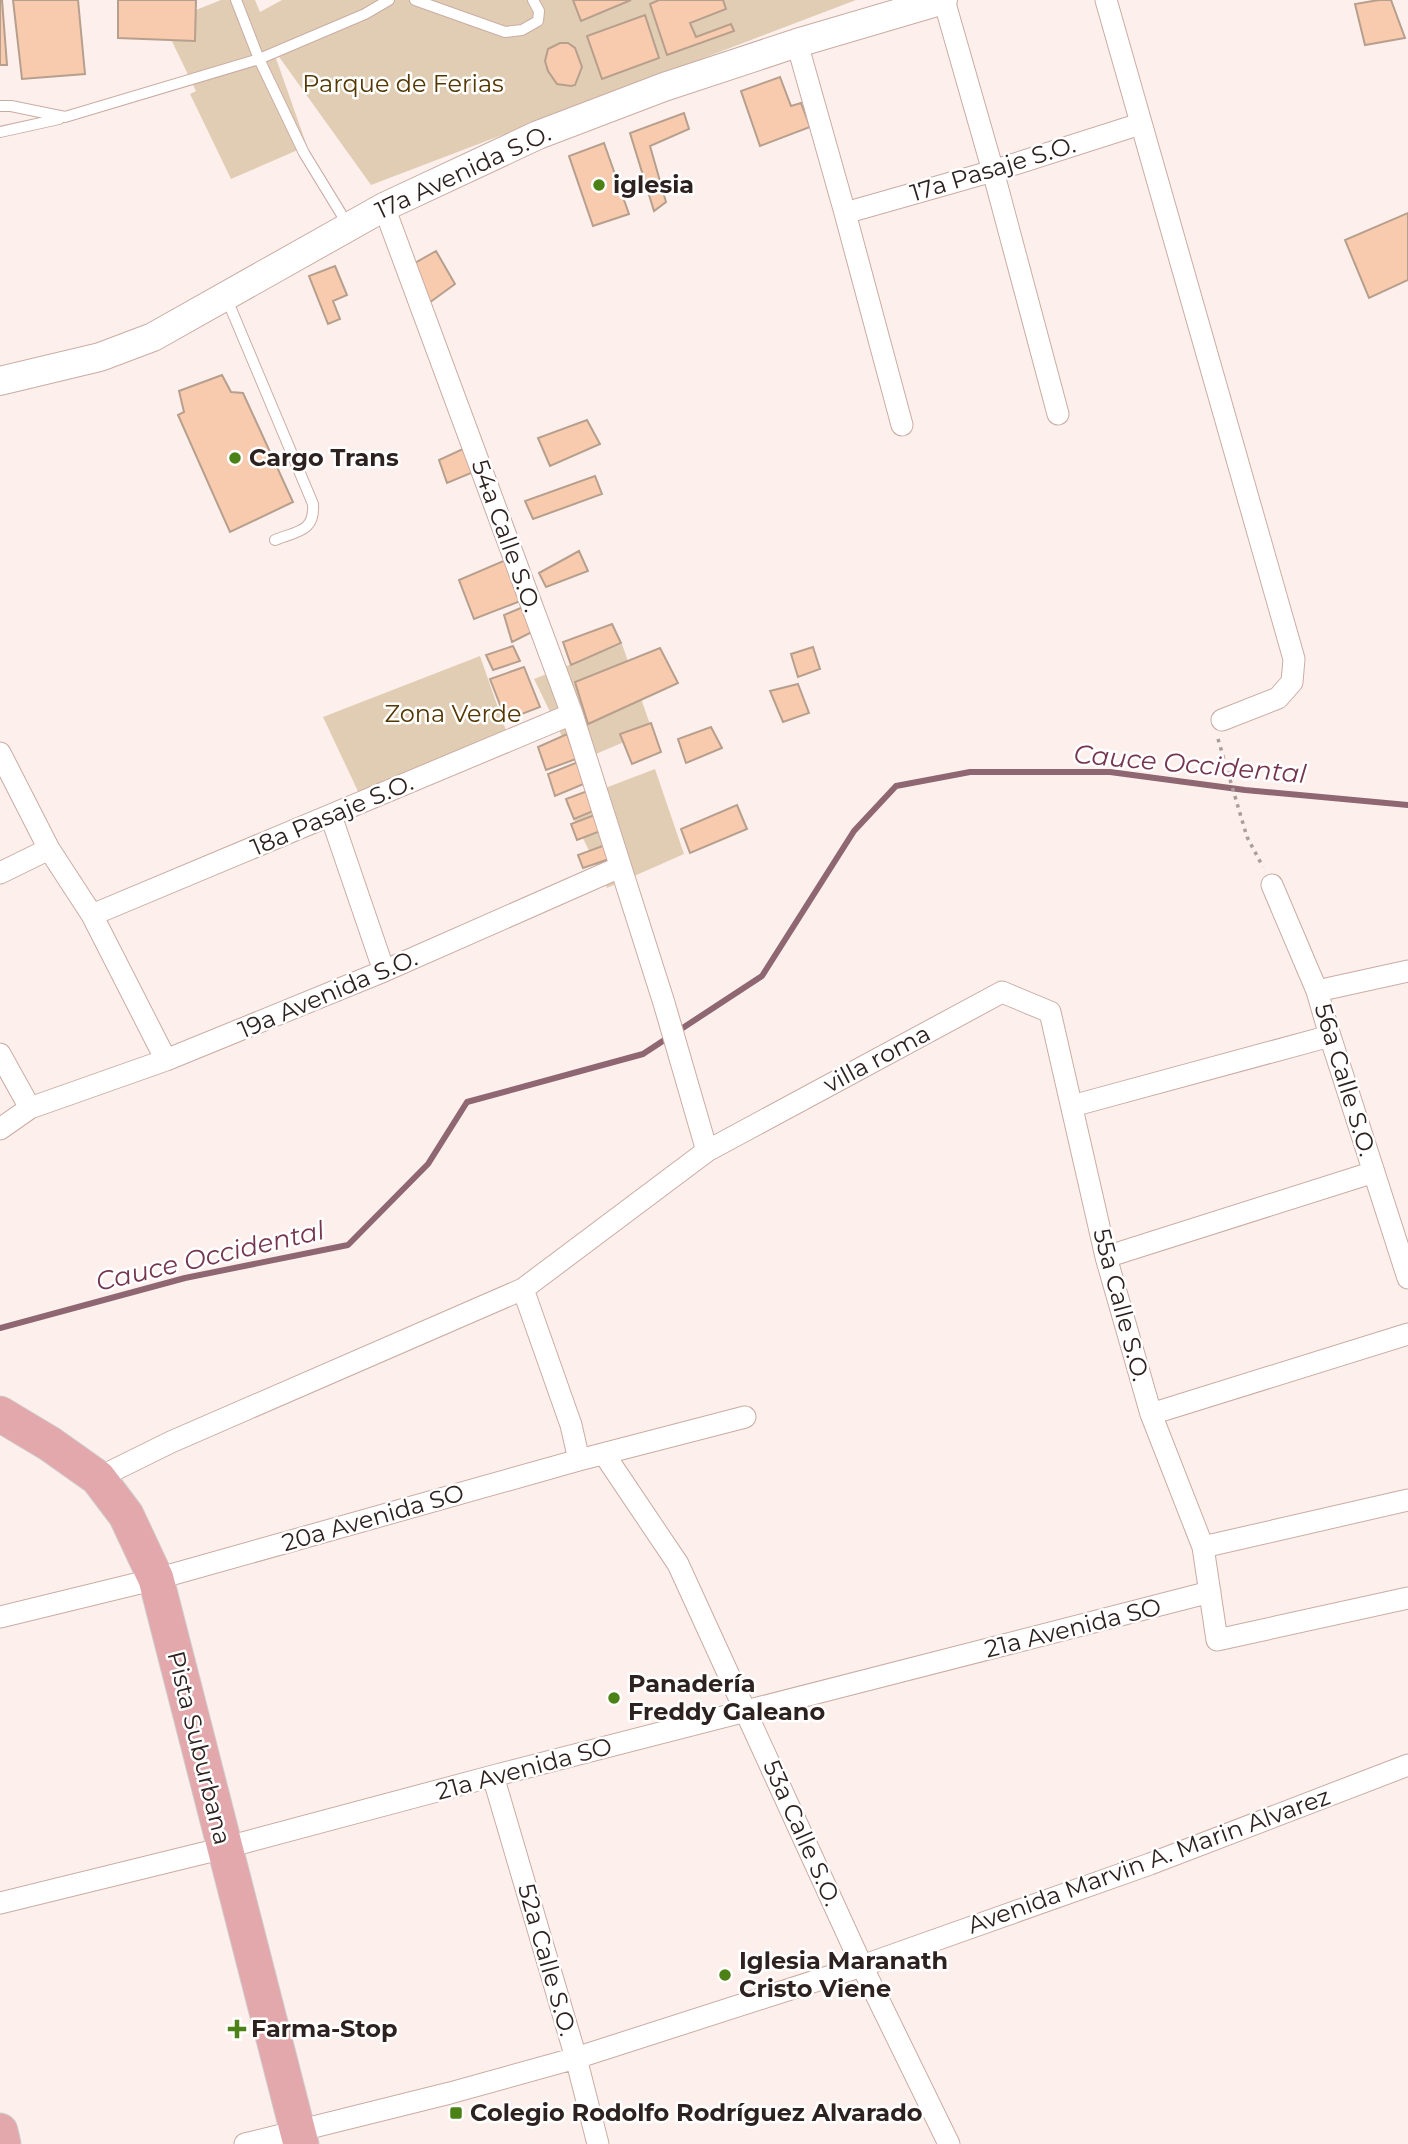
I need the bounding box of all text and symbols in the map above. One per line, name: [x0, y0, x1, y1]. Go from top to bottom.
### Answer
park label: Parque de Ferias: [302, 69, 504, 98]
street label: 17a Avenida S.O.: [371, 118, 555, 225]
street label: 17a Pasaje S.O.: [907, 130, 1079, 207]
place label: iglesia: [613, 170, 694, 199]
marker: iglesia: [591, 177, 607, 193]
place label: Cargo Trans: [249, 443, 399, 472]
marker: Cargo Trans: [227, 450, 243, 466]
street label: 54a Calle S.O.: [466, 456, 547, 616]
park label: Zona Verde: [384, 699, 522, 728]
water label: Cauce Occidental: [1072, 738, 1308, 790]
street label: 18a Pasaje S.O.: [246, 767, 417, 862]
street label: 19a Avenida S.O.: [234, 943, 422, 1044]
street label: 56a Calle S.O.: [1309, 1000, 1382, 1160]
street label: villa roma: [818, 1018, 935, 1099]
water label: Cauce Occidental: [93, 1214, 327, 1298]
street label: 55a Calle S.O.: [1087, 1225, 1156, 1384]
street label: 20a Avenida SO: [279, 1478, 467, 1557]
street label: 21a Avenida SO: [982, 1592, 1164, 1663]
street label: Pista Suburbana: [161, 1648, 238, 1848]
place label: Panadería Freddy Galeano: [628, 1669, 825, 1726]
marker: Panadería Freddy Galeano: [606, 1690, 622, 1706]
street label: 21a Avenida SO: [433, 1731, 615, 1806]
street label: 53a Calle S.O.: [757, 1755, 848, 1910]
street label: Avenida Marvin A. Marin Alvarez: [964, 1781, 1334, 1940]
street label: 52a Calle S.O.: [512, 1880, 583, 2039]
place label: Iglesia Maranath Cristo Viene: [739, 1946, 948, 2003]
marker: Iglesia Maranath Cristo Viene: [717, 1967, 733, 1983]
place label: Farma-Stop: [251, 2014, 398, 2043]
marker: Farma-Stop: [229, 2021, 245, 2037]
place label: Colegio Rodolfo Rodríguez Alvarado: [470, 2098, 923, 2127]
marker: Colegio Rodolfo Rodríguez Alvarado: [448, 2105, 464, 2121]

